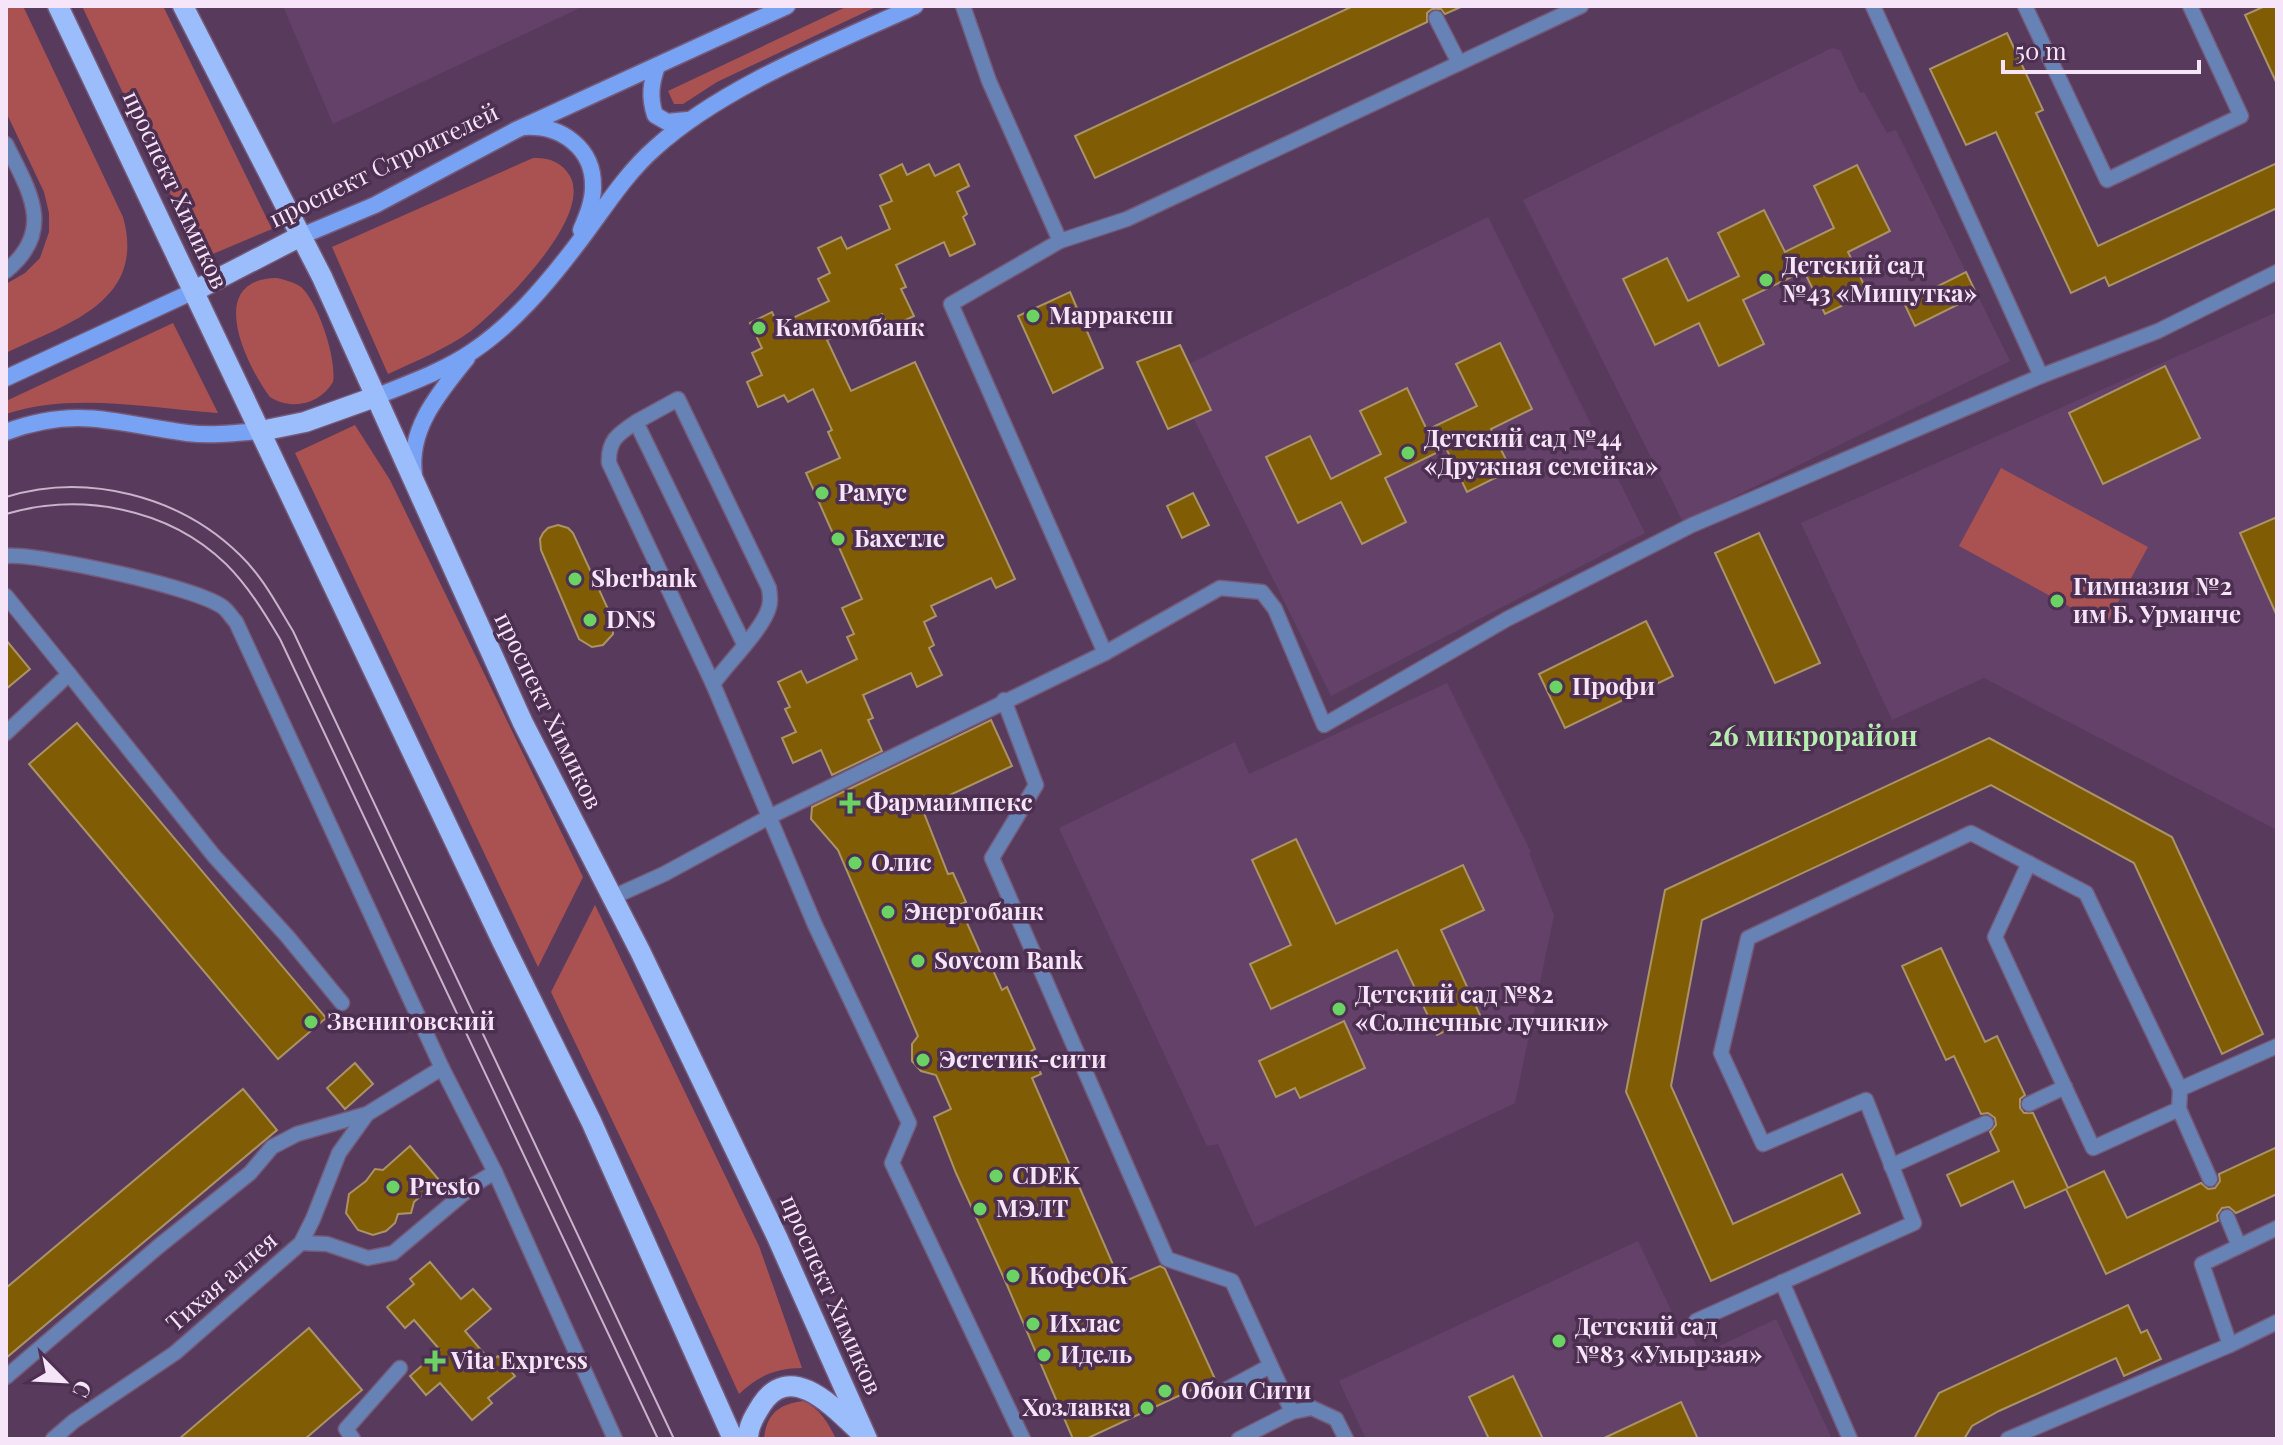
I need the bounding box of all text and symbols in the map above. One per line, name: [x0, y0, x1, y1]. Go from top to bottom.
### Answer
scale bar: [2003, 24, 2199, 74]
text: 50 m: [2015, 34, 2067, 66]
street label: проспект Химиков: [117, 85, 237, 293]
street label: проспект Строителей: [263, 95, 503, 234]
place label: Детский сад №43 «Мишутка»: [1782, 248, 1977, 308]
marker: Детский сад №43 «Мишутка»: [1757, 271, 1775, 289]
place label: Марракеш: [1049, 298, 1174, 330]
marker: Марракеш: [1024, 307, 1042, 325]
place label: Камкомбанк: [775, 310, 925, 342]
marker: Камкомбанк: [750, 319, 768, 337]
place label: Детский сад №44 «Дружная семейка»: [1424, 421, 1659, 481]
marker: Детский сад №44 «Дружная семейка»: [1399, 444, 1417, 462]
place label: Рамус: [838, 475, 907, 507]
marker: Рамус: [813, 484, 831, 502]
place label: Бахетле: [854, 521, 945, 553]
marker: Бахетле: [829, 530, 847, 548]
place label: Sberbank: [591, 561, 698, 593]
place label: Гимназия №2 им Б. Урманче: [2073, 569, 2241, 629]
marker: Sberbank: [566, 570, 584, 588]
marker: Гимназия №2 им Б. Урманче: [2048, 592, 2066, 610]
place label: DNS: [606, 602, 656, 634]
street label: проспект Химиков: [488, 606, 611, 814]
marker: DNS: [581, 611, 599, 629]
place label: Профи: [1572, 669, 1655, 701]
marker: Профи: [1547, 678, 1565, 696]
district label: 26 микрорайон: [1708, 716, 1918, 753]
place label: Фармаимпекс: [866, 785, 1033, 817]
marker: Фармаимпекс: [841, 794, 859, 812]
place label: Олис: [871, 845, 932, 877]
marker: Олис: [846, 854, 864, 872]
place label: Энергобанк: [904, 894, 1044, 926]
marker: Энергобанк: [879, 903, 897, 921]
place label: Sovcom Bank: [934, 943, 1084, 975]
marker: Sovcom Bank: [909, 952, 927, 970]
place label: Детский сад №82 «Солнечные лучики»: [1355, 977, 1609, 1037]
marker: Детский сад №82 «Солнечные лучики»: [1330, 1000, 1348, 1018]
place label: Звениговский: [327, 1004, 495, 1036]
marker: Звениговский: [302, 1013, 320, 1031]
place label: Эстетик-сити: [939, 1042, 1107, 1074]
marker: Эстетик-сити: [914, 1051, 932, 1069]
place label: CDEK: [1012, 1158, 1081, 1190]
marker: CDEK: [987, 1167, 1005, 1185]
place label: Presto: [409, 1169, 480, 1201]
marker: Presto: [384, 1178, 402, 1196]
street label: проспект Химиков: [774, 1189, 891, 1399]
place label: МЭЛТ: [996, 1191, 1068, 1223]
marker: МЭЛТ: [971, 1200, 989, 1218]
street label: Тихая аллея: [158, 1223, 283, 1338]
place label: КофеОК: [1029, 1258, 1129, 1290]
marker: КофеОК: [1004, 1267, 1022, 1285]
place label: Ихлас: [1049, 1306, 1121, 1338]
place label: Детский сад №83 «Умырзая»: [1575, 1309, 1763, 1369]
marker: Ихлас: [1024, 1315, 1042, 1333]
marker: Детский сад №83 «Умырзая»: [1550, 1332, 1568, 1350]
place label: Идель: [1060, 1337, 1132, 1369]
north arrow: [24, 1341, 104, 1421]
place label: Vita Express: [450, 1343, 588, 1375]
marker: Идель: [1035, 1346, 1053, 1364]
marker: Vita Express: [426, 1352, 444, 1370]
place label: Обои Сити: [1181, 1373, 1311, 1405]
text: С: [66, 1376, 100, 1403]
marker: Обои Сити: [1156, 1382, 1174, 1400]
place label: Хозлавка: [1022, 1390, 1132, 1422]
marker: Хозлавка: [1138, 1399, 1156, 1417]

